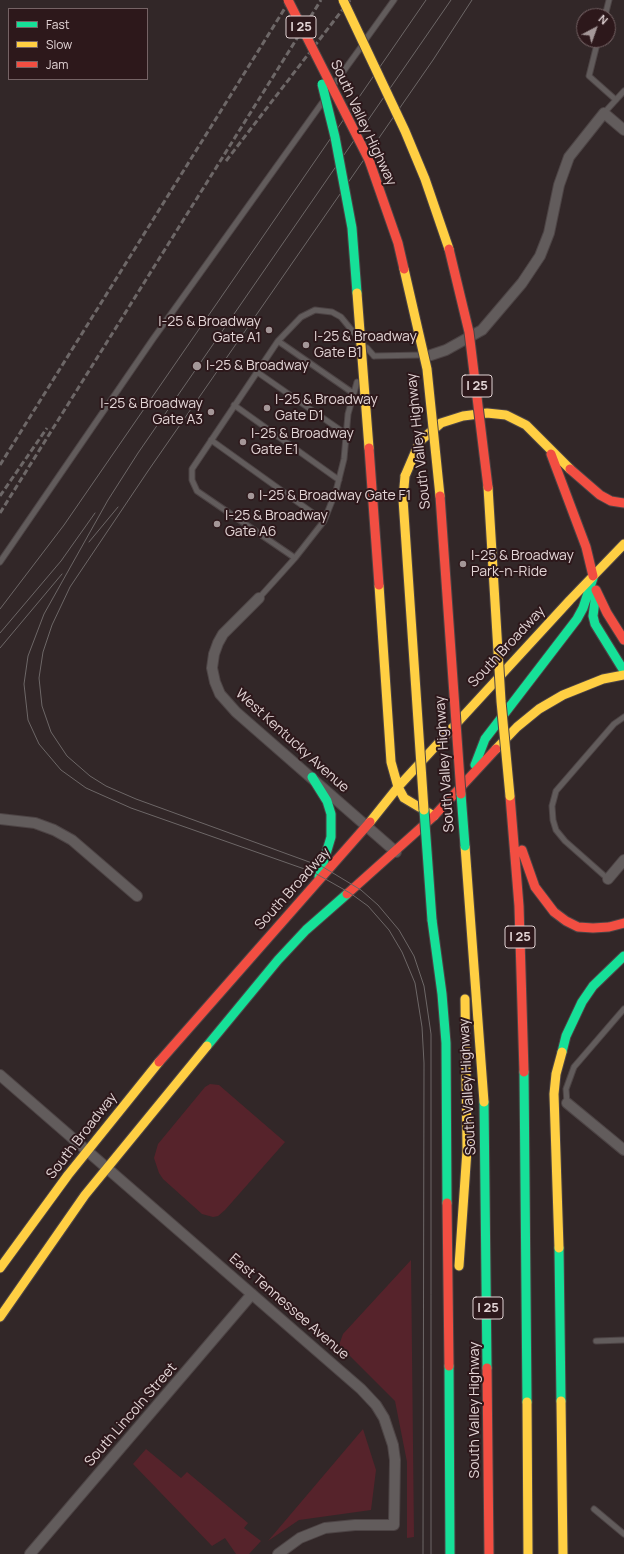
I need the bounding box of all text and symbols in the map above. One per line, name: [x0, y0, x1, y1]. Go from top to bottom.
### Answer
legend: [8, 8, 148, 80]
north arrow: [576, 8, 616, 48]
text: N: [596, 11, 611, 28]
text: Fast: [46, 16, 70, 33]
road number: I 25: [286, 16, 316, 38]
text: Slow: [46, 36, 72, 53]
text: Jam: [46, 56, 68, 73]
street label: South Valley Highway: [326, 57, 400, 189]
place label: I-25 & Broadway Gate A1: [158, 314, 261, 346]
marker: I-25 & Broadway Gate A1: [264, 325, 274, 335]
place label: I-25 & Broadway Gate B1: [314, 329, 417, 362]
marker: I-25 & Broadway Gate B1: [301, 340, 311, 350]
place label: I-25 & Broadway: [206, 358, 309, 374]
marker: I-25 & Broadway: [191, 360, 203, 372]
street label: South Valley Highway: [403, 372, 435, 510]
road number: I 25: [462, 375, 492, 397]
place label: I-25 & Broadway Gate D1: [275, 392, 378, 424]
place label: I-25 & Broadway Gate A3: [100, 396, 203, 428]
marker: I-25 & Broadway Gate D1: [262, 403, 272, 413]
marker: I-25 & Broadway Gate A3: [206, 407, 216, 417]
place label: I-25 & Broadway Gate E1: [251, 426, 354, 458]
marker: I-25 & Broadway Gate E1: [238, 437, 248, 447]
place label: I-25 & Broadway Gate F1: [259, 488, 411, 504]
marker: I-25 & Broadway Gate F1: [246, 491, 256, 501]
place label: I-25 & Broadway Gate A6: [225, 508, 328, 540]
marker: I-25 & Broadway Gate A6: [212, 519, 222, 529]
place label: I-25 & Broadway Park-n-Ride: [471, 548, 574, 580]
marker: I-25 & Broadway Park-n-Ride: [458, 559, 468, 569]
street label: South Broadway: [465, 603, 549, 691]
street label: West Kentucky Avenue: [232, 686, 352, 796]
street label: South Valley Highway: [432, 695, 458, 833]
street label: South Broadway: [252, 844, 334, 934]
road number: I 25: [505, 926, 535, 948]
street label: South Valley Highway: [456, 1018, 480, 1156]
street label: South Broadway: [43, 1090, 121, 1182]
street label: East Tennessee Avenue: [226, 1250, 352, 1364]
road number: I 25: [473, 1297, 503, 1319]
street label: South Valley Highway: [467, 1342, 483, 1478]
street label: South Lincoln Street: [81, 1360, 181, 1470]

